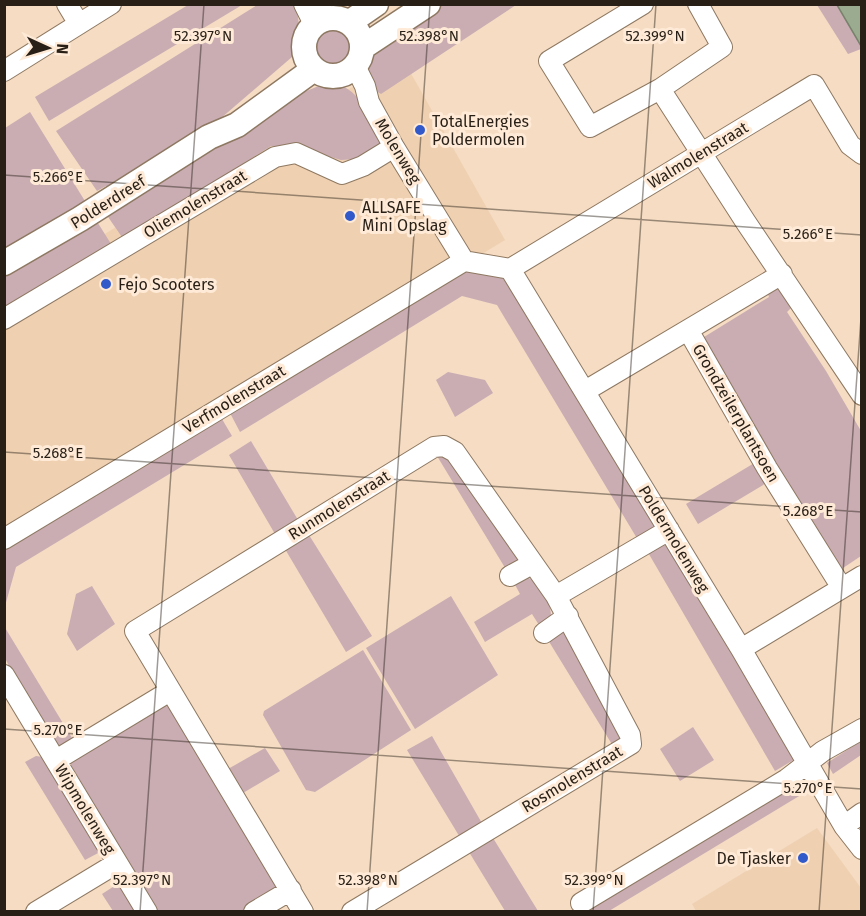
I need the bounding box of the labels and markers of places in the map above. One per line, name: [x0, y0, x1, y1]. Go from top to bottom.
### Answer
place label: TotalEnergies Poldermolen: [432, 112, 529, 149]
marker: TotalEnergies Poldermolen: [413, 123, 427, 137]
place label: ALLSAFE Mini Opslag: [362, 198, 447, 235]
marker: ALLSAFE Mini Opslag: [343, 209, 357, 223]
place label: Fejo Scooters: [118, 275, 214, 294]
marker: Fejo Scooters: [99, 277, 113, 291]
place label: De Tjasker: [717, 849, 792, 868]
marker: De Tjasker: [796, 851, 810, 865]

